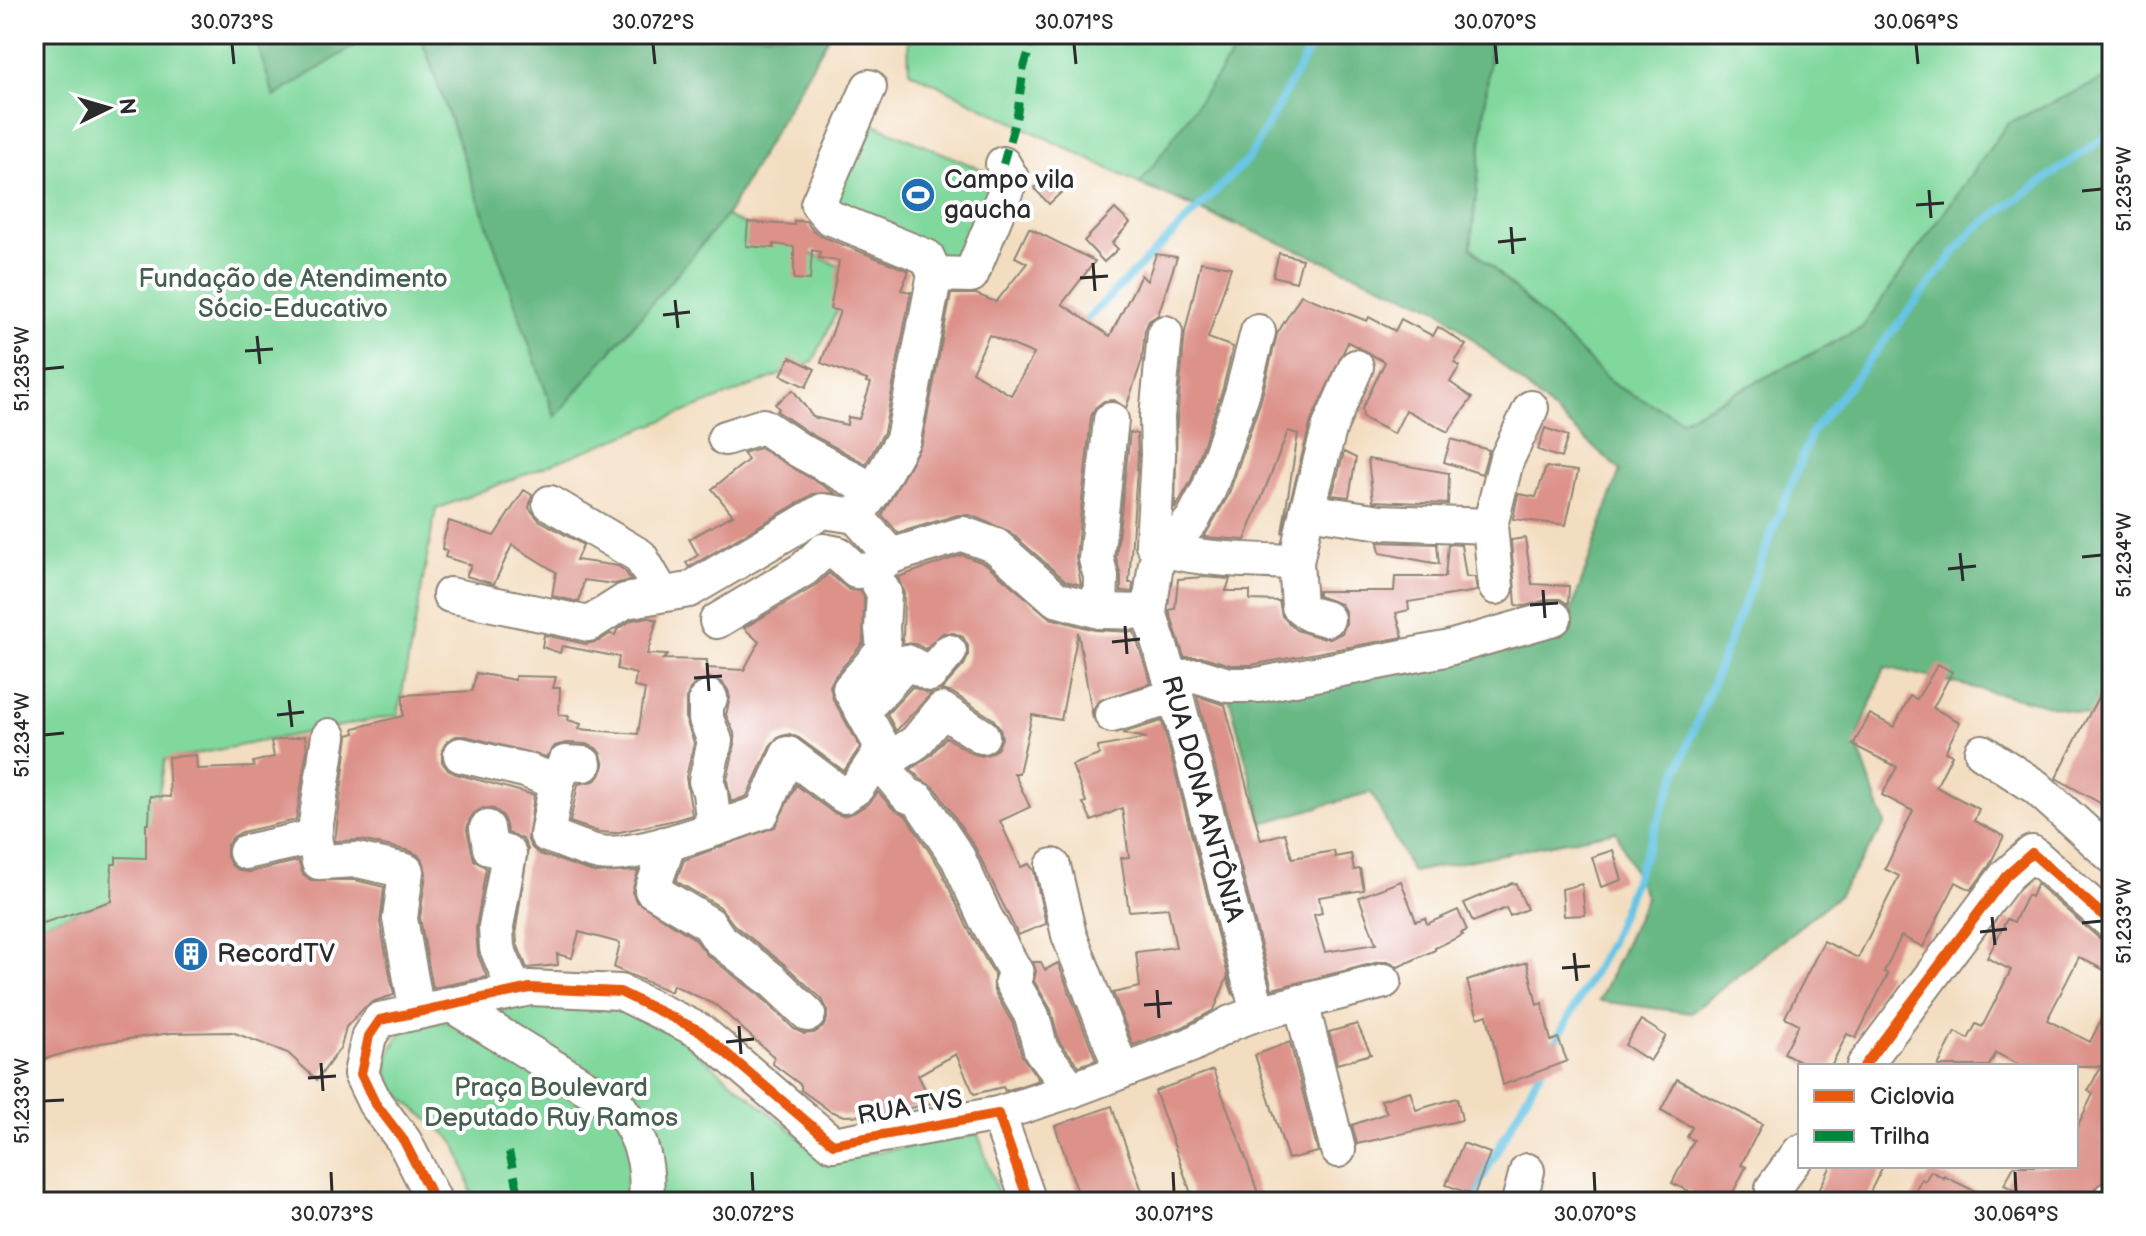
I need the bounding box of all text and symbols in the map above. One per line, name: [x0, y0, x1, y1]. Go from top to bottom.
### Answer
text: 30.073°S: [191, 11, 273, 35]
text: 30.072°S: [612, 11, 694, 35]
text: 30.071°S: [1035, 11, 1113, 35]
text: 30.070°S: [1454, 11, 1536, 35]
text: 30.069°S: [1874, 11, 1958, 35]
north arrow: [68, 68, 148, 148]
text: N: [112, 97, 141, 116]
text: 51.235°W: [2113, 146, 2137, 232]
place label: Campo vila gaucha: [944, 165, 1074, 226]
sports icon: Campo vila gaucha: [899, 176, 937, 214]
park label: Fundação de Atendimento Sócio-Educativo: [138, 264, 448, 325]
text: 51.235°W: [11, 326, 35, 412]
text: 51.234°W: [2113, 512, 2137, 598]
street label: RUA DONA ANTÔNIA: [1154, 672, 1252, 926]
text: 51.234°W: [11, 692, 35, 778]
text: 51.233°W: [2113, 878, 2137, 964]
building icon: RecordTV: [172, 935, 210, 973]
place label: RecordTV: [217, 939, 335, 970]
text: 51.233°W: [11, 1058, 35, 1144]
legend: [1798, 1064, 2078, 1168]
park label: Praça Boulevard Deputado Ruy Ramos: [424, 1073, 678, 1134]
text: Ciclovia: [1870, 1082, 1955, 1111]
street label: RUA TVS: [855, 1083, 965, 1133]
text: Trilha: [1870, 1122, 1930, 1151]
text: 30.073°S: [291, 1203, 373, 1227]
text: 30.072°S: [712, 1203, 794, 1227]
text: 30.071°S: [1135, 1203, 1213, 1227]
text: 30.070°S: [1554, 1203, 1636, 1227]
text: 30.069°S: [1974, 1203, 2058, 1227]

